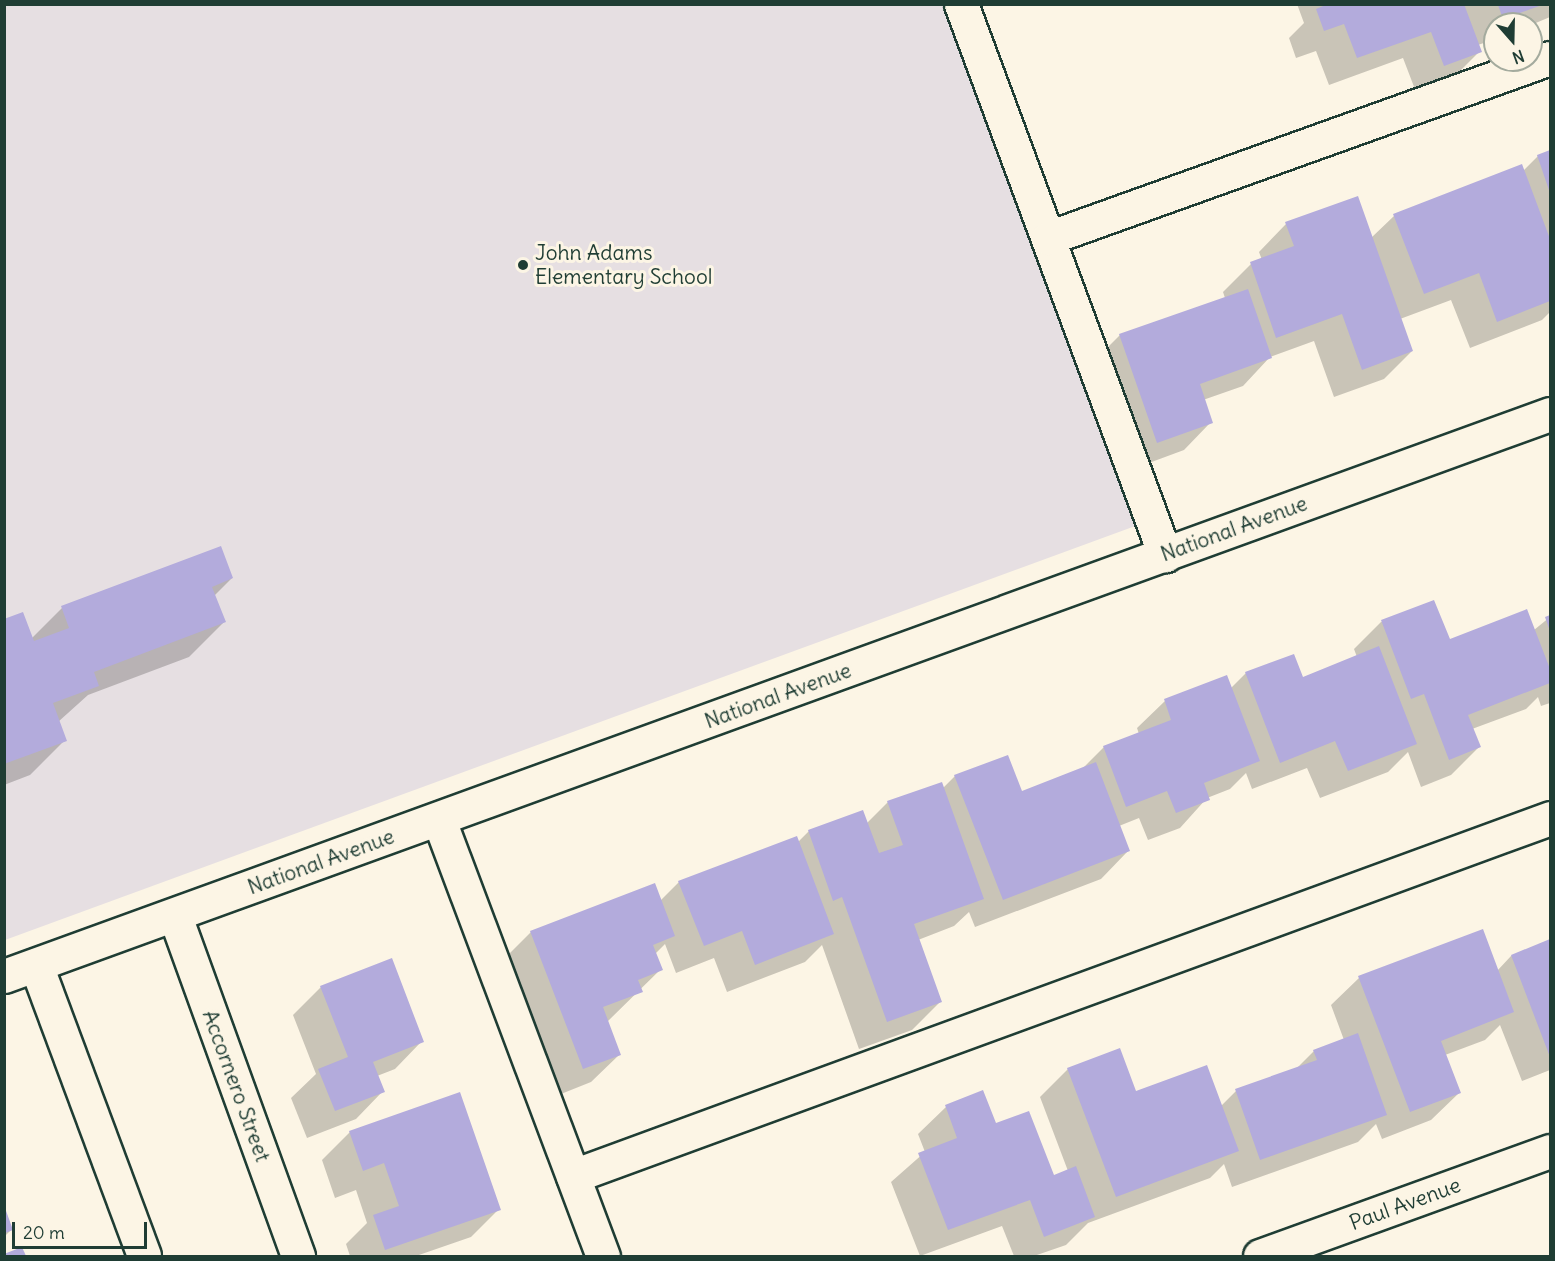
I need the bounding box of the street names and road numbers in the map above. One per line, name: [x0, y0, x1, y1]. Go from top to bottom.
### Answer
street label: National Avenue: [1157, 491, 1311, 567]
street label: National Avenue: [701, 658, 855, 734]
street label: National Avenue: [244, 824, 398, 900]
street label: Accornero Street: [197, 1007, 275, 1165]
street label: Paul Avenue: [1346, 1172, 1464, 1236]

